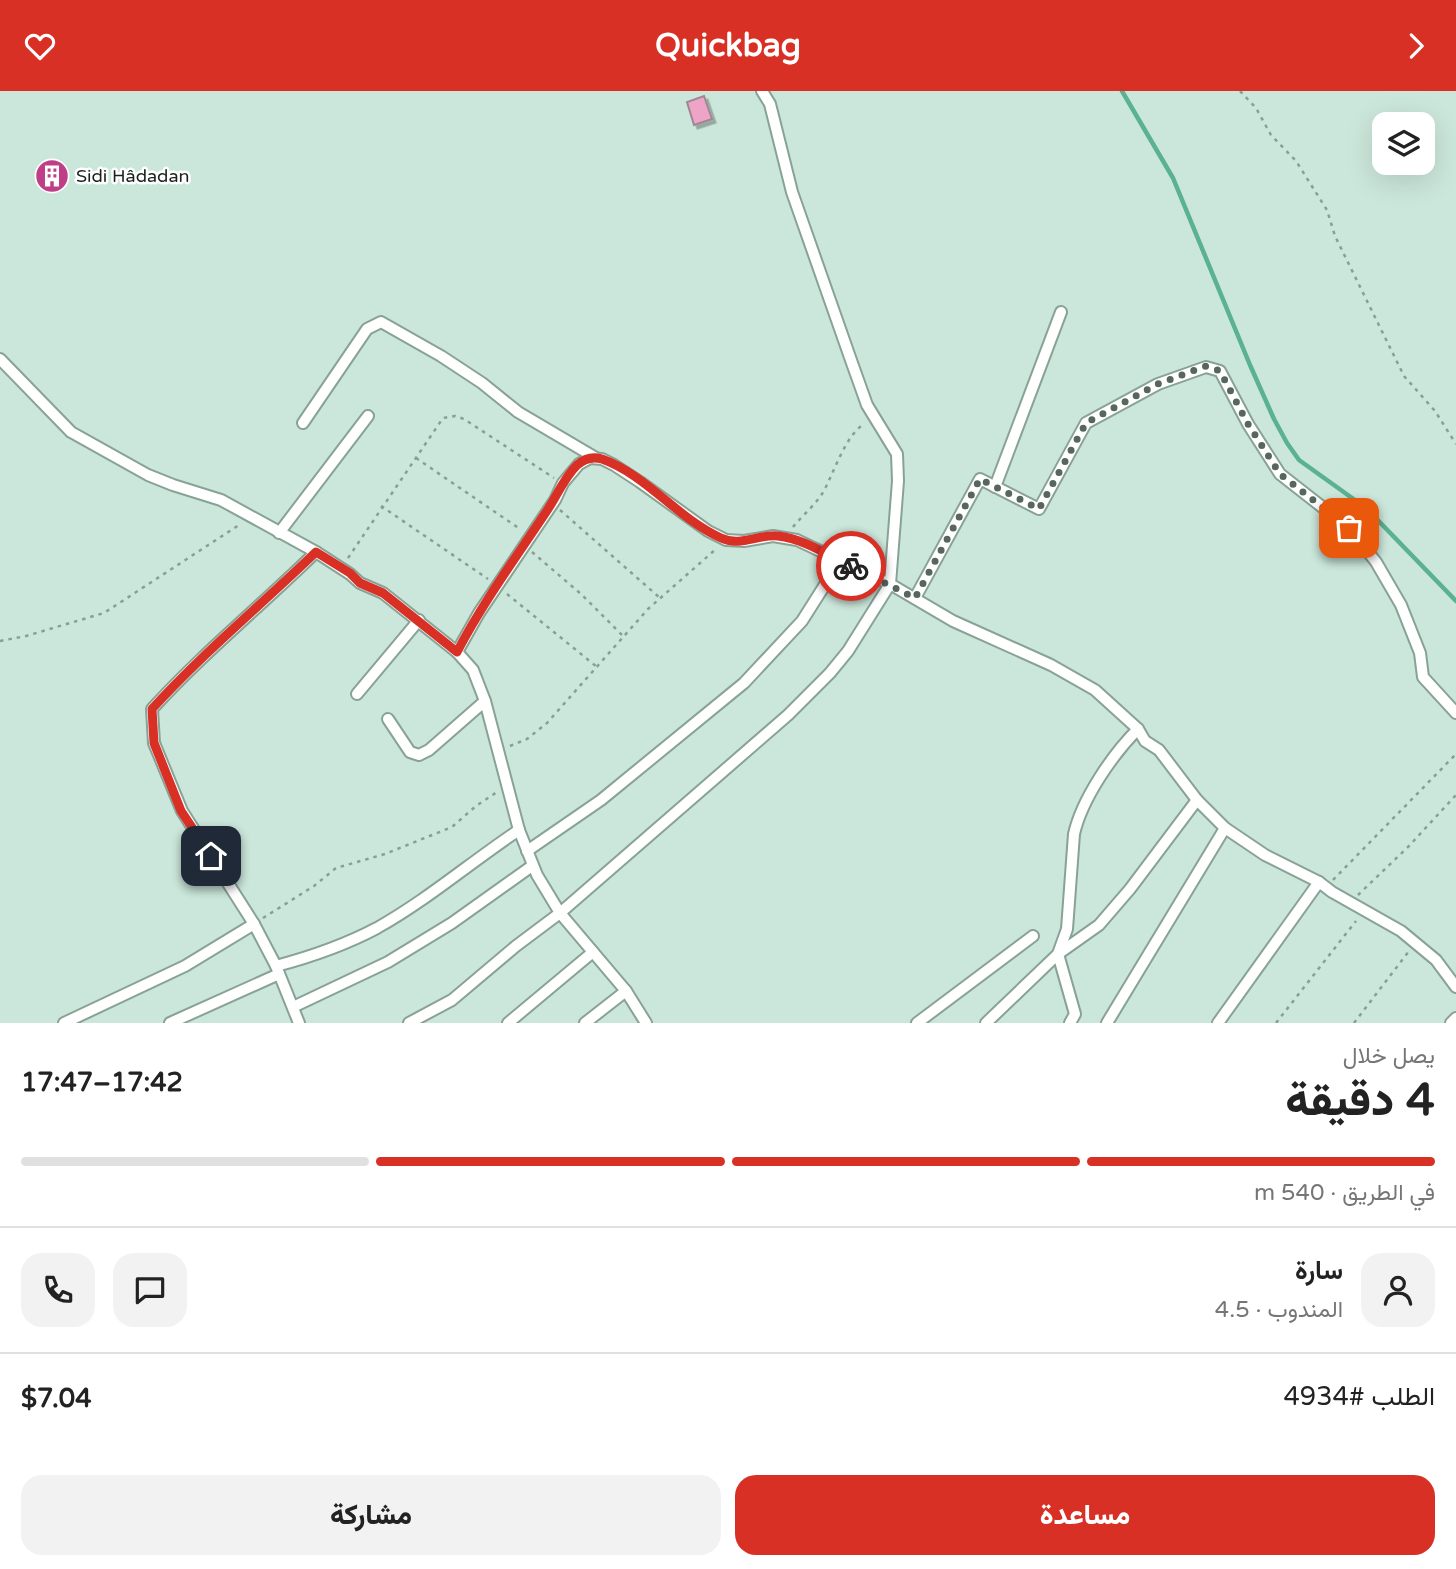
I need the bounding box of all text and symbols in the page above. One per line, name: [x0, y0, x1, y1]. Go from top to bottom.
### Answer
icon: heart: [21, 27, 59, 65]
text: Quickbag: [655, 27, 801, 65]
icon: forward: [1397, 27, 1435, 65]
map controls: [1372, 112, 1435, 175]
button: layers: [1372, 112, 1435, 175]
building icon: Sidi Hâdadan: [33, 157, 71, 195]
place label: Sidi Hâdadan: [76, 165, 190, 187]
pin: [1319, 498, 1379, 558]
icon: bag: [1330, 509, 1368, 547]
courier: [816, 531, 886, 601]
icon: bike: [832, 547, 870, 585]
pin: [181, 826, 241, 886]
icon: home: [192, 837, 230, 875]
text: يصل خلال: [1343, 1042, 1435, 1070]
text: 17:42–17:47: [21, 1067, 183, 1098]
text: 4 دقيقة: [1285, 1073, 1435, 1128]
text: في الطريق · 540 m: [1254, 1179, 1435, 1207]
button: phone: [21, 1253, 95, 1327]
button: chat: [113, 1253, 187, 1327]
button: person: [1361, 1253, 1435, 1327]
text: سارة: [1295, 1255, 1343, 1286]
text: المندوب · 4.5: [1215, 1296, 1343, 1324]
text: الطلب #4934: [1284, 1381, 1435, 1412]
text: $7.04: [21, 1383, 91, 1414]
button: مشاركة: [21, 1475, 721, 1555]
button: مساعدة: [735, 1475, 1435, 1555]

